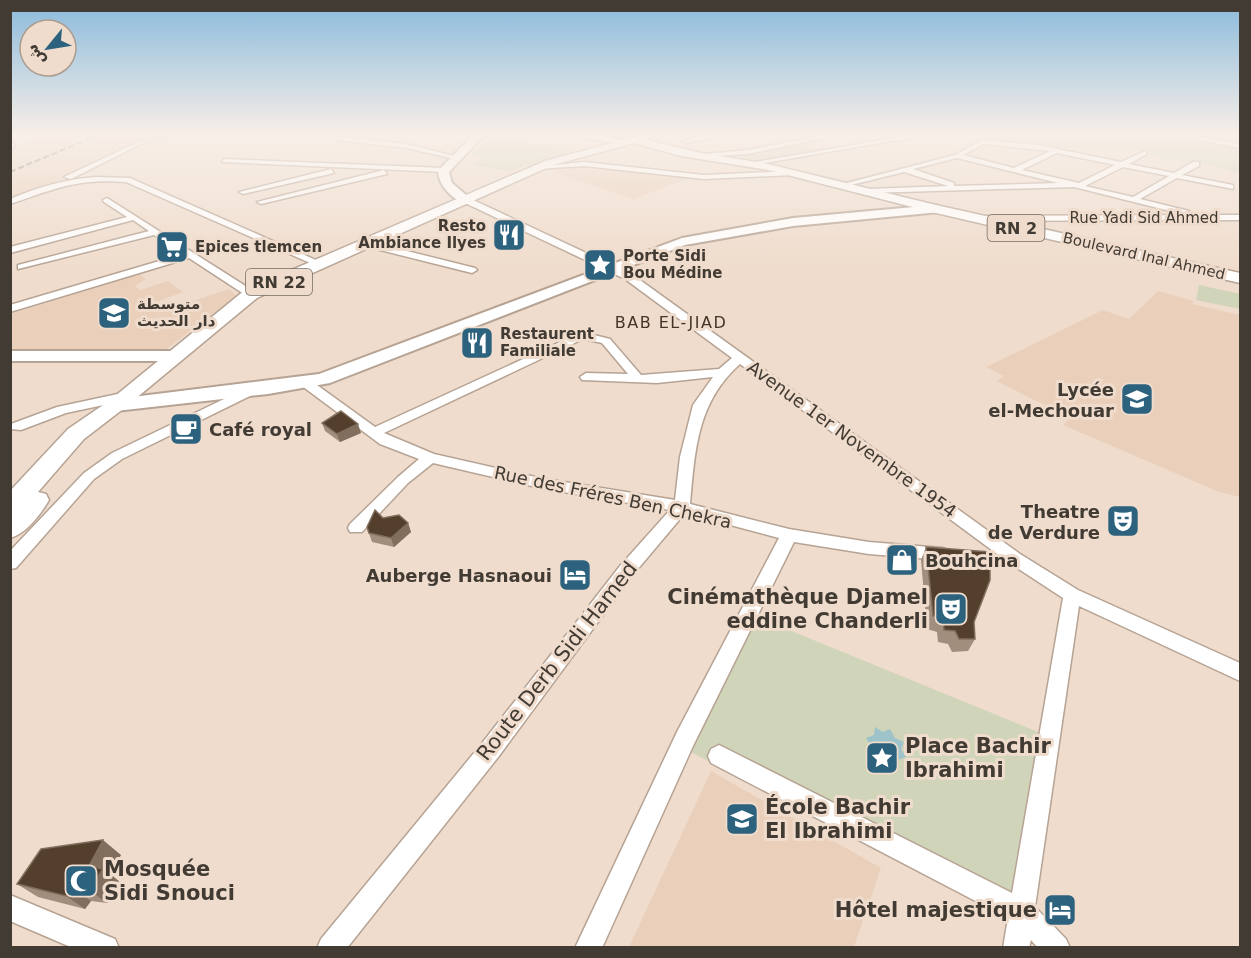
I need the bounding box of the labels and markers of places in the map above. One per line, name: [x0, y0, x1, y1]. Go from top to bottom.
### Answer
place label: Resto Ambiance Ilyes: [358, 217, 486, 252]
restaurant icon: Resto Ambiance Ilyes: [491, 217, 527, 253]
supermarket icon: Epices tlemcen: [154, 229, 190, 265]
place label: Epices tlemcen: [195, 238, 322, 256]
place icon: Porte Sidi Bou Médine: [582, 247, 618, 283]
place label: Porte Sidi Bou Médine: [623, 247, 722, 282]
school or university icon: متوسطة دار الحديث: [96, 295, 132, 331]
place label: متوسطة دار الحديث: [137, 295, 216, 330]
restaurant icon: Restaurent Familiale: [459, 325, 495, 361]
place label: Restaurent Familiale: [500, 325, 594, 360]
place label: Lycée el-Mechouar: [988, 379, 1114, 421]
school or university icon: Lycée el-Mechouar: [1119, 381, 1155, 417]
cafe icon: Café royal: [168, 411, 204, 447]
place label: Café royal: [209, 419, 312, 440]
place label: Theatre de Verdure: [988, 501, 1100, 543]
theatre icon: Theatre de Verdure: [1105, 503, 1141, 539]
shop icon: Bouhcina: [884, 542, 920, 578]
place label: Bouhcina: [925, 550, 1019, 571]
hotel icon: Auberge Hasnaoui: [557, 557, 593, 593]
place label: Auberge Hasnaoui: [366, 565, 552, 586]
place label: Cinémathèque Djamel eddine Chanderli: [667, 585, 928, 633]
theatre icon: Cinémathèque Djamel eddine Chanderli: [933, 591, 969, 627]
place label: Place Bachir Ibrahimi: [905, 734, 1052, 782]
place icon: Place Bachir Ibrahimi: [864, 740, 900, 776]
place label: École Bachir El Ibrahimi: [765, 794, 911, 843]
school or university icon: École Bachir El Ibrahimi: [724, 801, 760, 837]
place label: Mosquée Sidi Snouci: [104, 857, 235, 905]
mosque icon: Mosquée Sidi Snouci: [63, 863, 99, 899]
hotel icon: Hôtel majestique: [1042, 892, 1078, 928]
place label: Hôtel majestique: [835, 898, 1037, 922]

